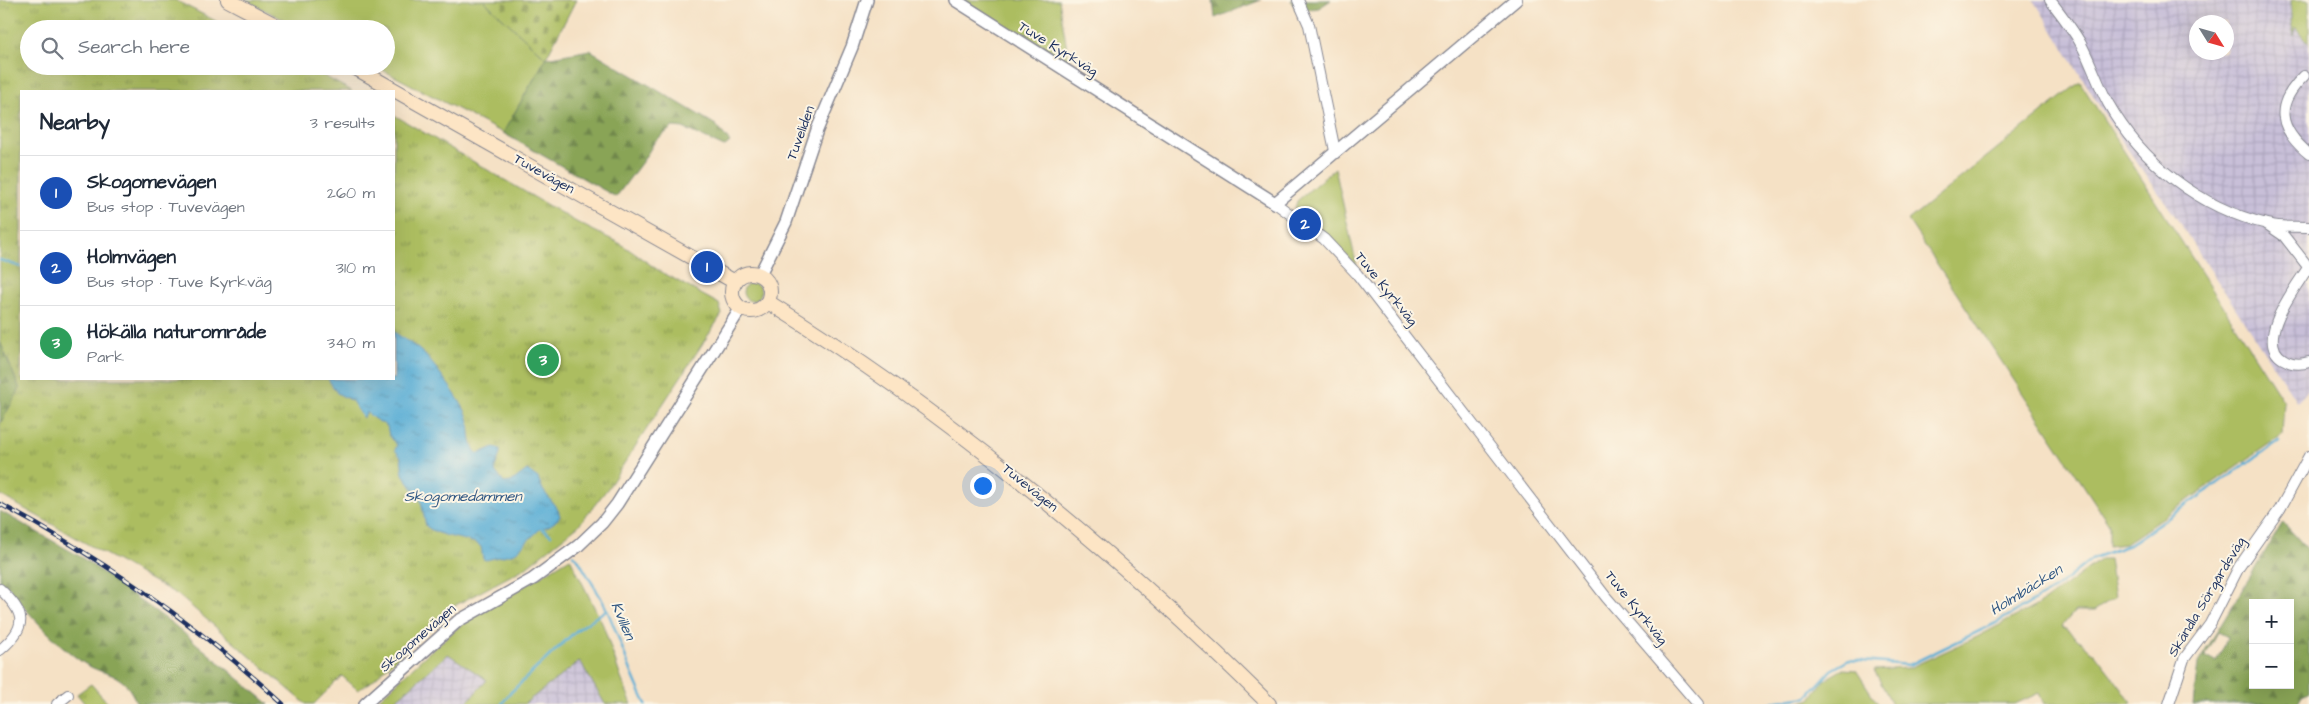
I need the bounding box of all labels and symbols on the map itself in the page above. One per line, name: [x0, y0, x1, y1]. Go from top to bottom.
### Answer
north arrow: [2189, 15, 2234, 60]
street label: Tuve Kyrkväg: [1014, 17, 1102, 81]
street label: Tuveliden: [782, 103, 820, 163]
street label: Tuvevägen: [510, 149, 578, 199]
pin: 2: [1289, 205, 1321, 243]
pin: 1: [691, 248, 723, 286]
street label: Tuve Kyrkväg: [1350, 248, 1422, 330]
pin: 3: [527, 341, 559, 379]
street label: Tuvevägen: [998, 459, 1062, 517]
your location: [970, 473, 996, 499]
water label: Skogomedammen: [404, 486, 523, 508]
street label: Skändla Sörgårdsväg: [2163, 533, 2251, 661]
water label: Holmbäcken: [1986, 559, 2068, 621]
street label: Tuve Kyrkväg: [1600, 567, 1672, 649]
street label: Skogomevägen: [376, 599, 460, 677]
water label: Kvillen: [606, 599, 641, 645]

